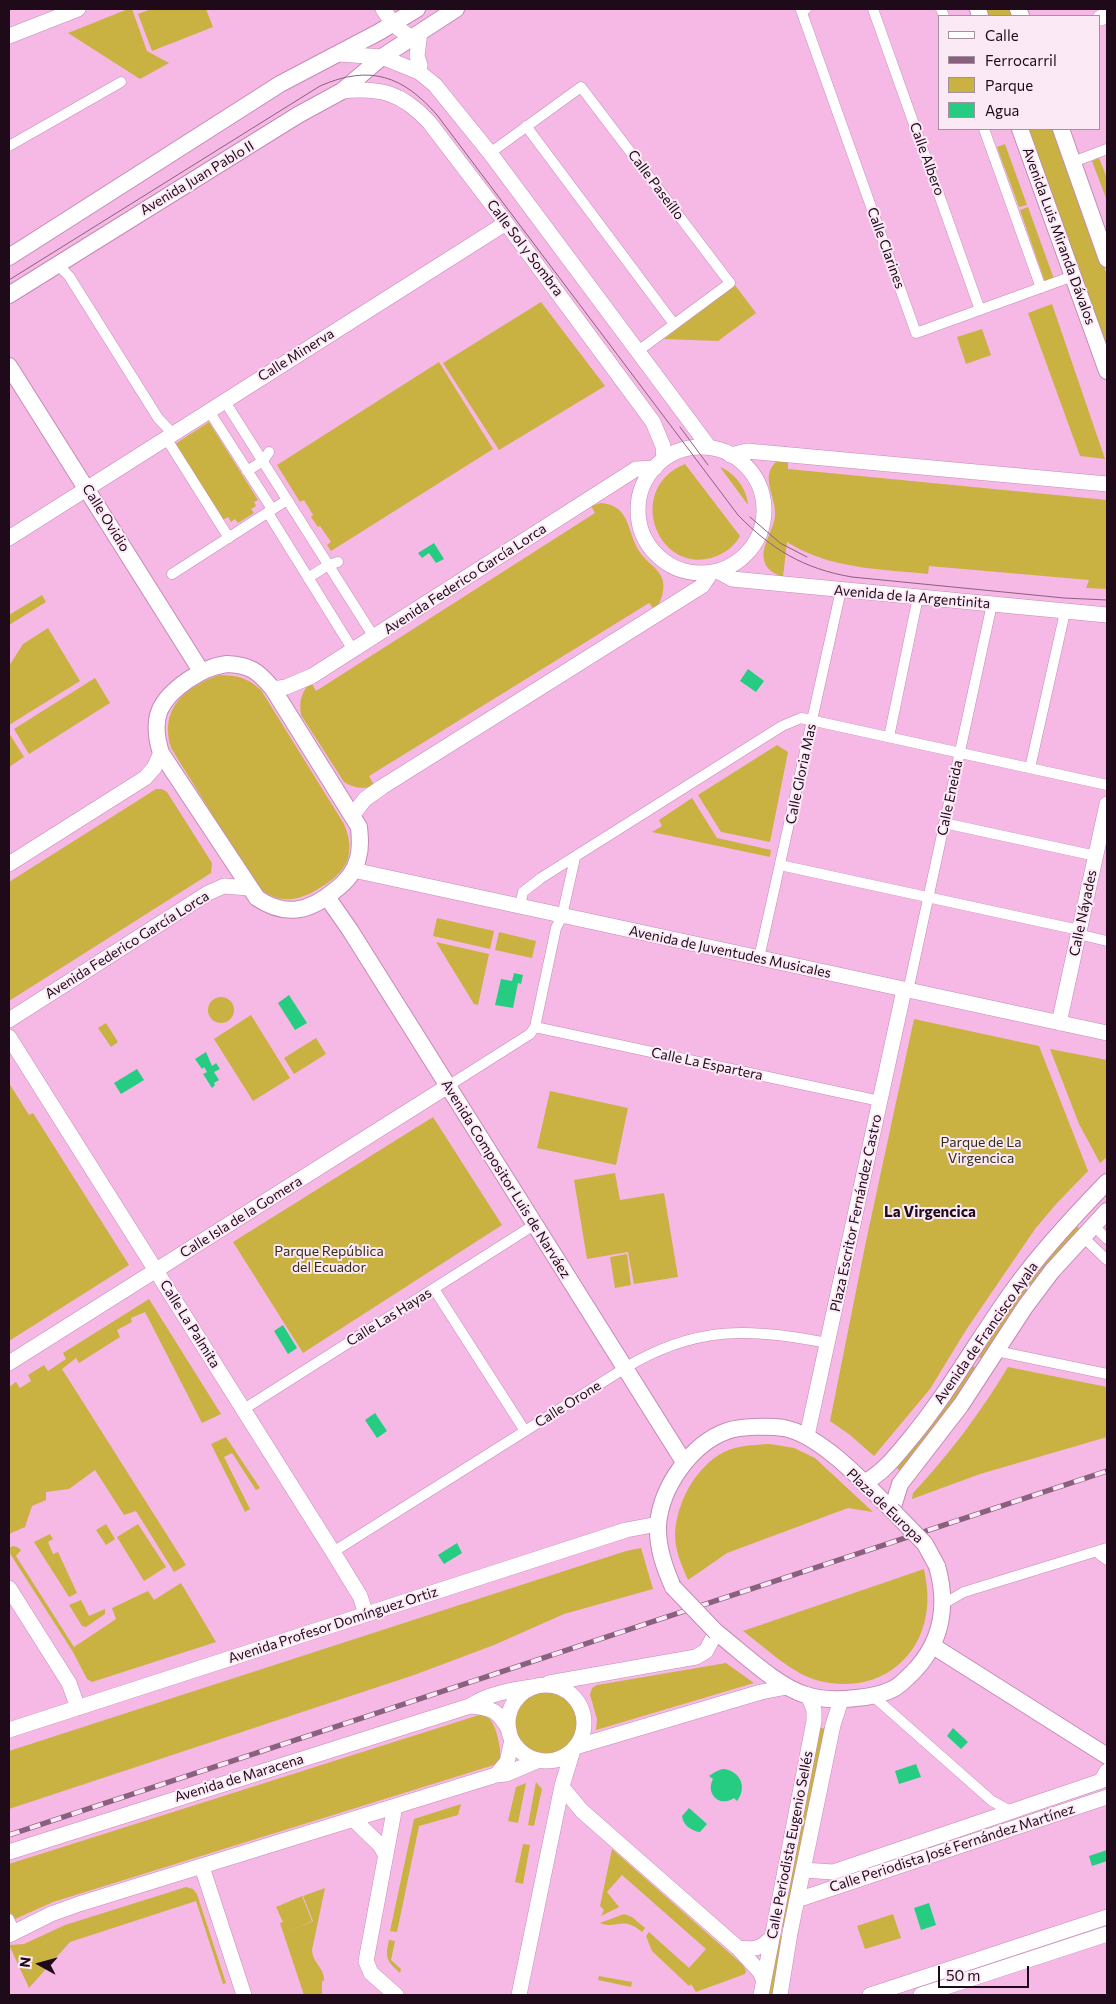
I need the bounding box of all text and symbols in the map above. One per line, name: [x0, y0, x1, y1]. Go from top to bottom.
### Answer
legend: [938, 15, 1101, 130]
text: Calle: [985, 26, 1019, 44]
text: Ferrocarril: [985, 51, 1057, 69]
text: Parque: [985, 76, 1033, 94]
text: Agua: [985, 101, 1019, 119]
street label: Calle Albero: [906, 120, 948, 198]
street label: Avenida Juan Pablo II: [137, 137, 257, 219]
street label: Avenida Luis Miranda Dávalos: [1019, 145, 1099, 327]
street label: Calle Paseíllo: [624, 147, 688, 223]
street label: Calle Sol y Sombra: [483, 196, 567, 300]
street label: Calle Clarines: [863, 205, 909, 291]
street label: Calle Minerva: [255, 325, 337, 385]
street label: Calle Ovidio: [79, 481, 133, 555]
street label: Avenida Federico García Lorca: [381, 520, 549, 638]
street label: Avenida de la Argentinita: [833, 582, 991, 612]
street label: Calle Gloria Mas: [782, 722, 820, 826]
street label: Calle Eneida: [934, 759, 966, 837]
street label: Calle Náyades: [1066, 868, 1100, 958]
street label: Avenida Federico García Lorca: [42, 887, 212, 1003]
street label: Avenida de Juventudes Musicales: [627, 922, 833, 982]
street label: Calle La Espartera: [650, 1044, 764, 1084]
street label: Avenida Compositor Luis de Narváez: [438, 1077, 574, 1281]
street label: Plaza Escritor Fernández Castro: [827, 1113, 885, 1313]
park label: Parque de La Virgencica: [940, 1134, 1022, 1166]
street label: Calle Isla de la Gomera: [177, 1173, 305, 1261]
district label: La Virgencica: [884, 1203, 976, 1221]
park label: Parque República del Ecuador: [274, 1243, 384, 1276]
street label: Avenida de Francisco Ayala: [931, 1259, 1041, 1407]
street label: Calle La Palmita: [156, 1277, 224, 1371]
street label: Calle Las Hayas: [343, 1284, 435, 1350]
street label: Calle Orone: [532, 1377, 604, 1431]
street label: Plaza de Europa: [843, 1465, 927, 1547]
street label: Avenida Profesor Domínguez Ortiz: [226, 1583, 440, 1667]
street label: Calle Periodista Eugenio Sellés: [763, 1749, 817, 1941]
street label: Avenida de Maracena: [172, 1750, 306, 1806]
street label: Calle Periodista José Fernández Martínez: [827, 1800, 1077, 1896]
north arrow: [15, 1939, 65, 1989]
text: N: [16, 1956, 34, 1968]
scale bar: [941, 1956, 1032, 1988]
text: 50 m: [946, 1966, 980, 1984]

